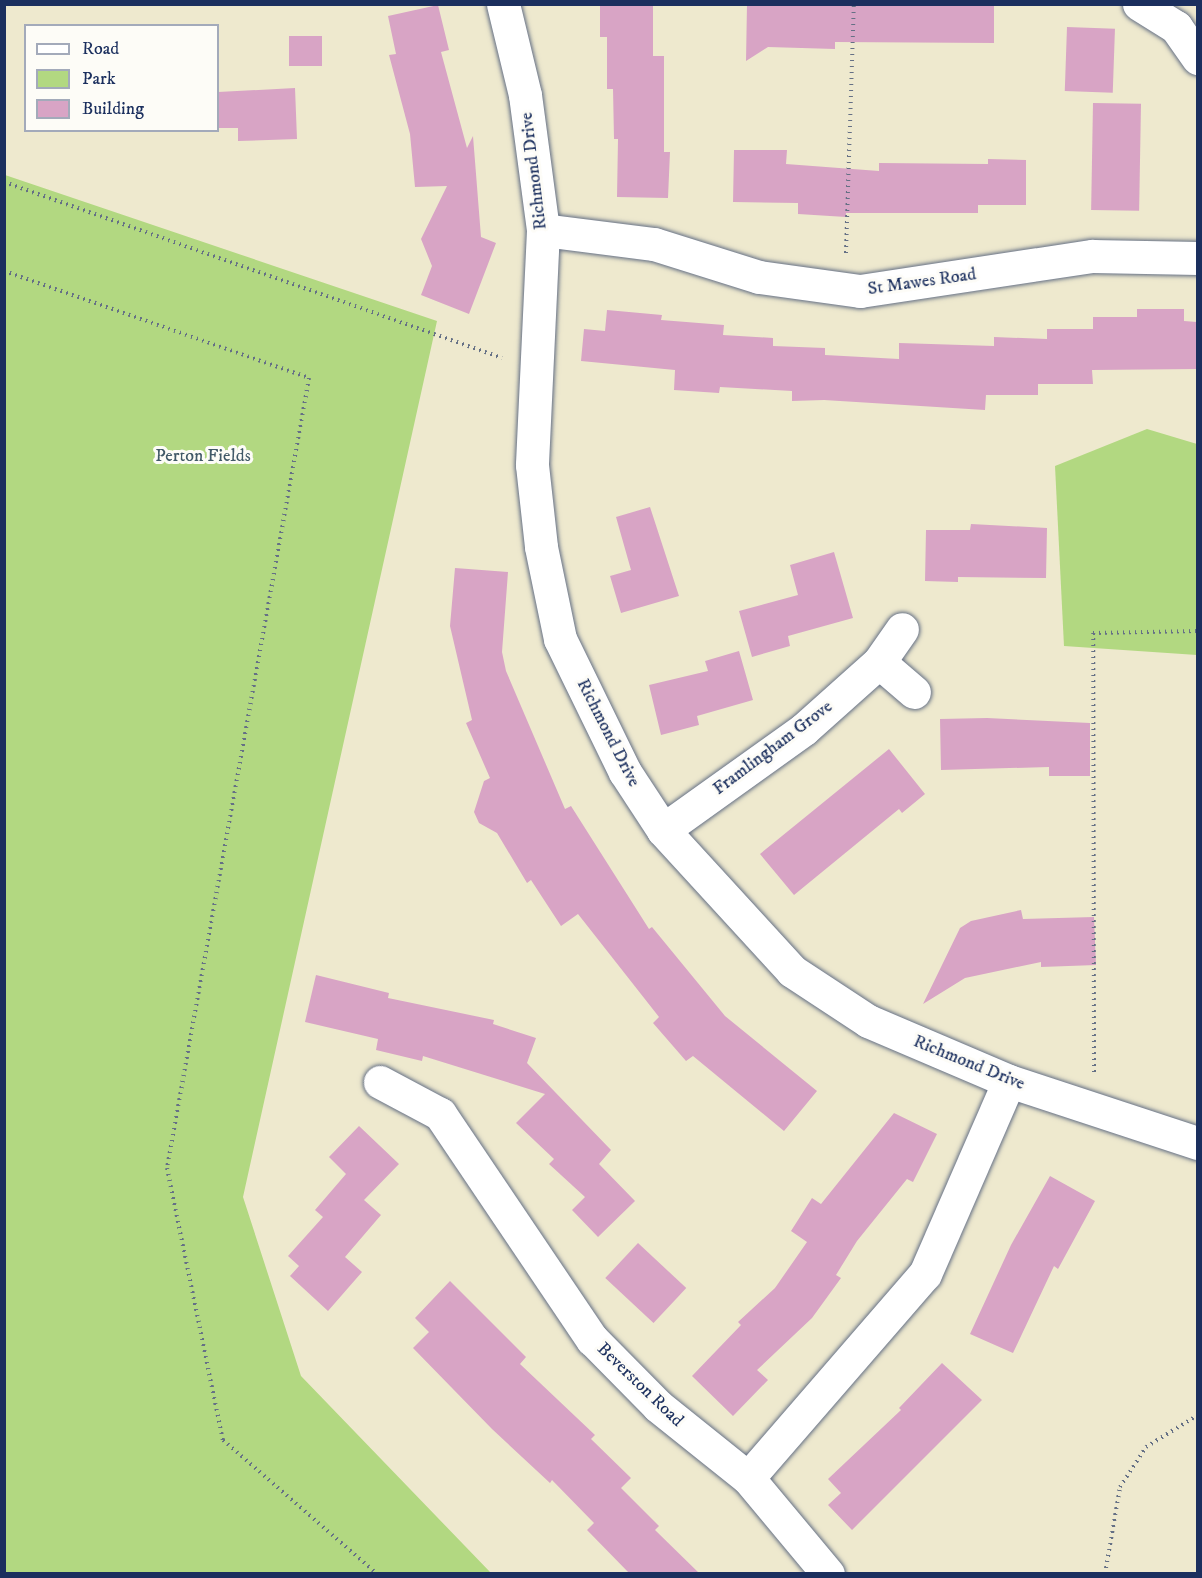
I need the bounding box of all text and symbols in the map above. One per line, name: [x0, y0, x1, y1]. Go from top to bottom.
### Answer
legend: [24, 24, 219, 132]
text: Road: [82, 38, 119, 60]
text: Park: [82, 68, 116, 90]
text: Building: [82, 98, 144, 120]
street label: Richmond Drive: [516, 111, 552, 231]
street label: St Mawes Road: [866, 264, 978, 300]
park label: Perton Fields: [155, 445, 251, 467]
street label: Richmond Drive: [572, 675, 644, 791]
street label: Framlingham Grove: [709, 696, 837, 800]
street label: Richmond Drive: [910, 1031, 1028, 1095]
street label: Beverston Road: [592, 1338, 688, 1432]

